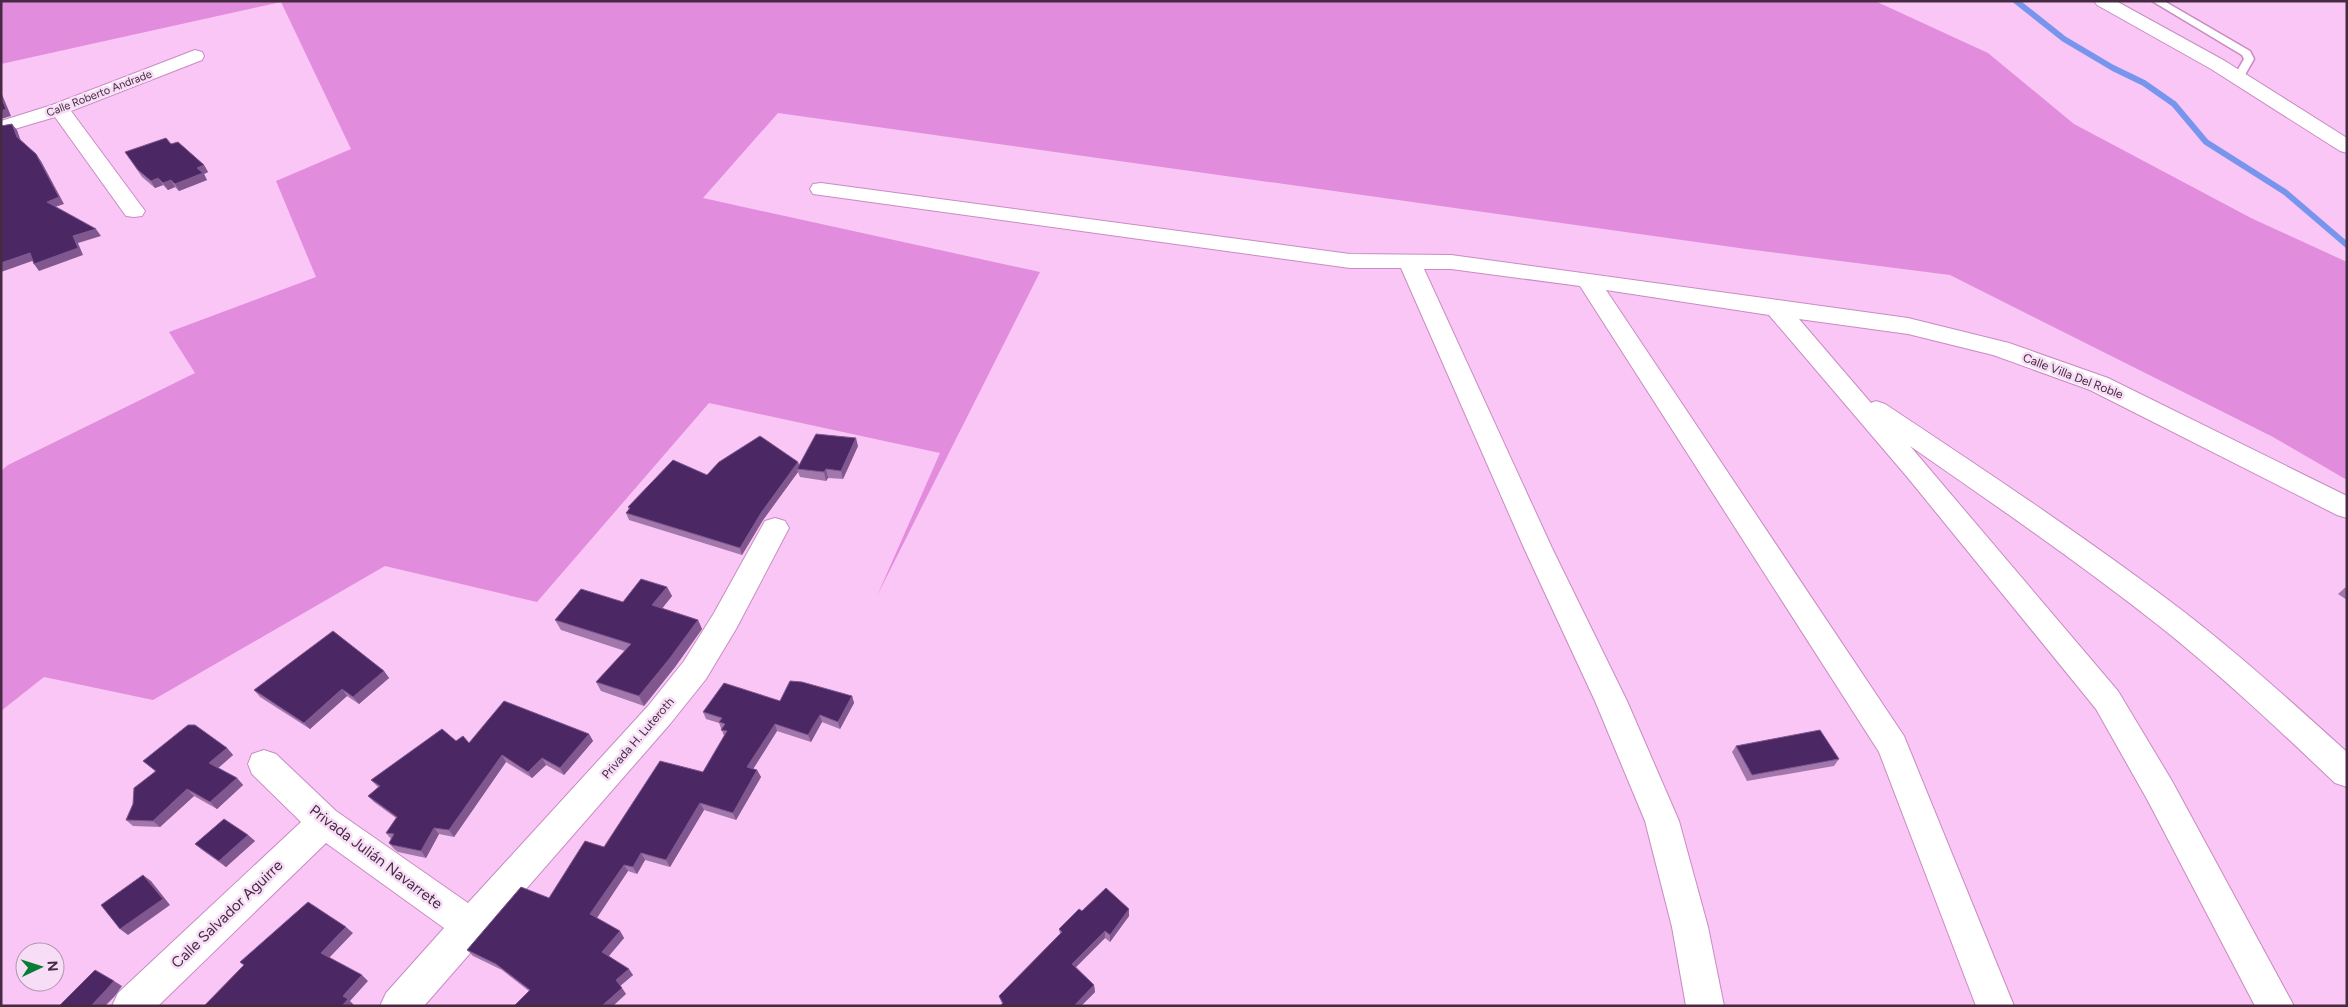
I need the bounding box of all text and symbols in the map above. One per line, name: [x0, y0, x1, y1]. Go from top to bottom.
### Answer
street label: Calle Roberto Andrade: [45, 67, 154, 120]
street label: Calle Villa Del Roble: [2021, 350, 2125, 402]
street label: Privada H. Luteroth: [599, 694, 677, 781]
street label: Privada Julián Navarrete: [306, 801, 446, 913]
street label: Calle Salvador Aguirre: [168, 856, 286, 972]
north arrow: [15, 942, 65, 992]
text: N: [44, 960, 61, 972]

